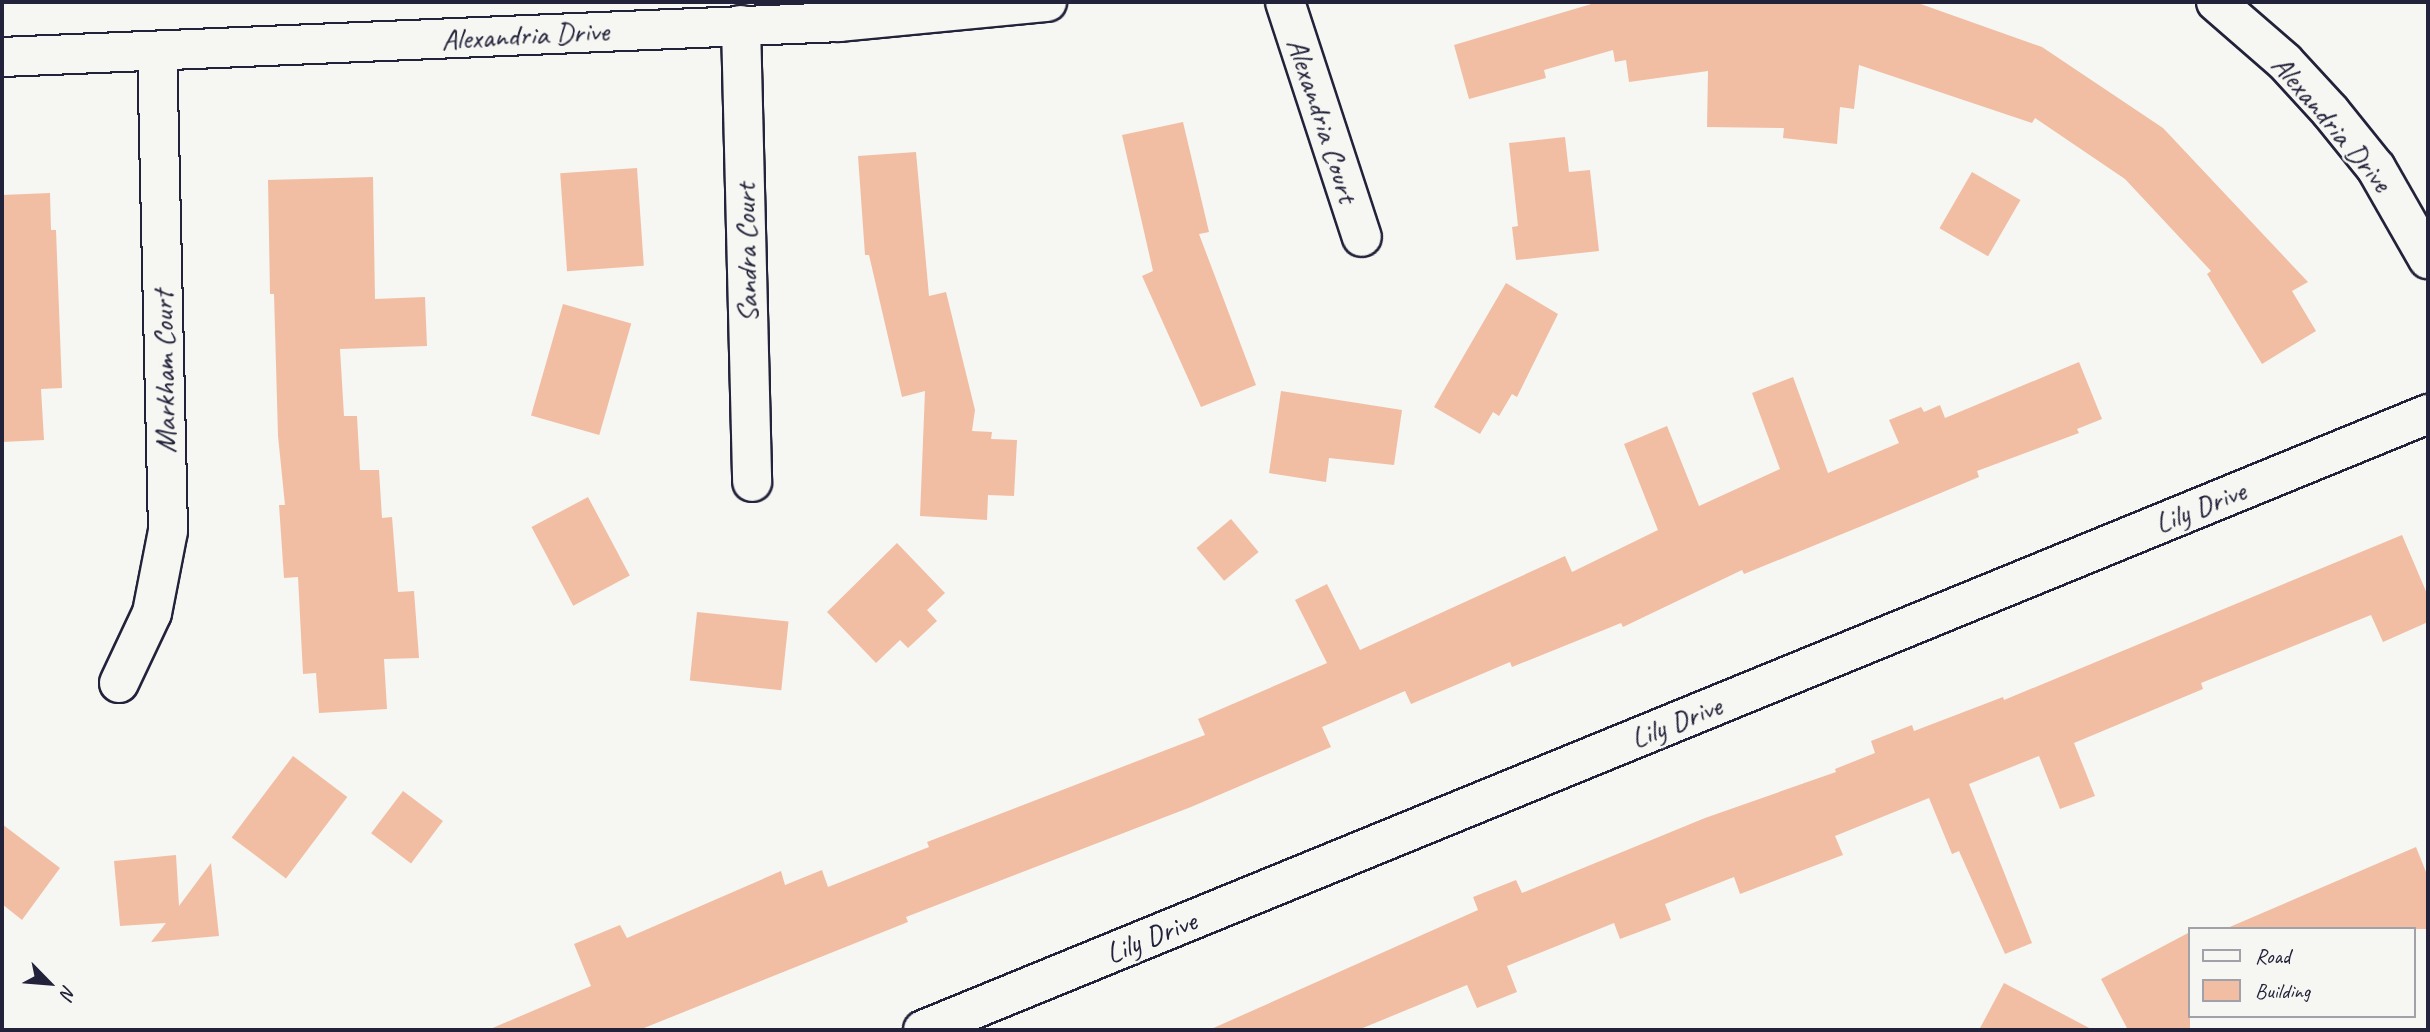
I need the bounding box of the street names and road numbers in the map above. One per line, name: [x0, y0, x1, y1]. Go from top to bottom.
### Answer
street label: Alexandria Drive: [440, 13, 610, 57]
street label: Alexandria Court: [1279, 33, 1367, 207]
street label: Alexandria Drive: [2264, 47, 2400, 199]
street label: Sandra Court: [727, 183, 765, 323]
street label: Markham Court: [145, 290, 183, 454]
street label: Lily Drive: [2149, 472, 2251, 542]
street label: Lily Drive: [1625, 687, 1727, 757]
street label: Lily Drive: [1100, 902, 1202, 972]

